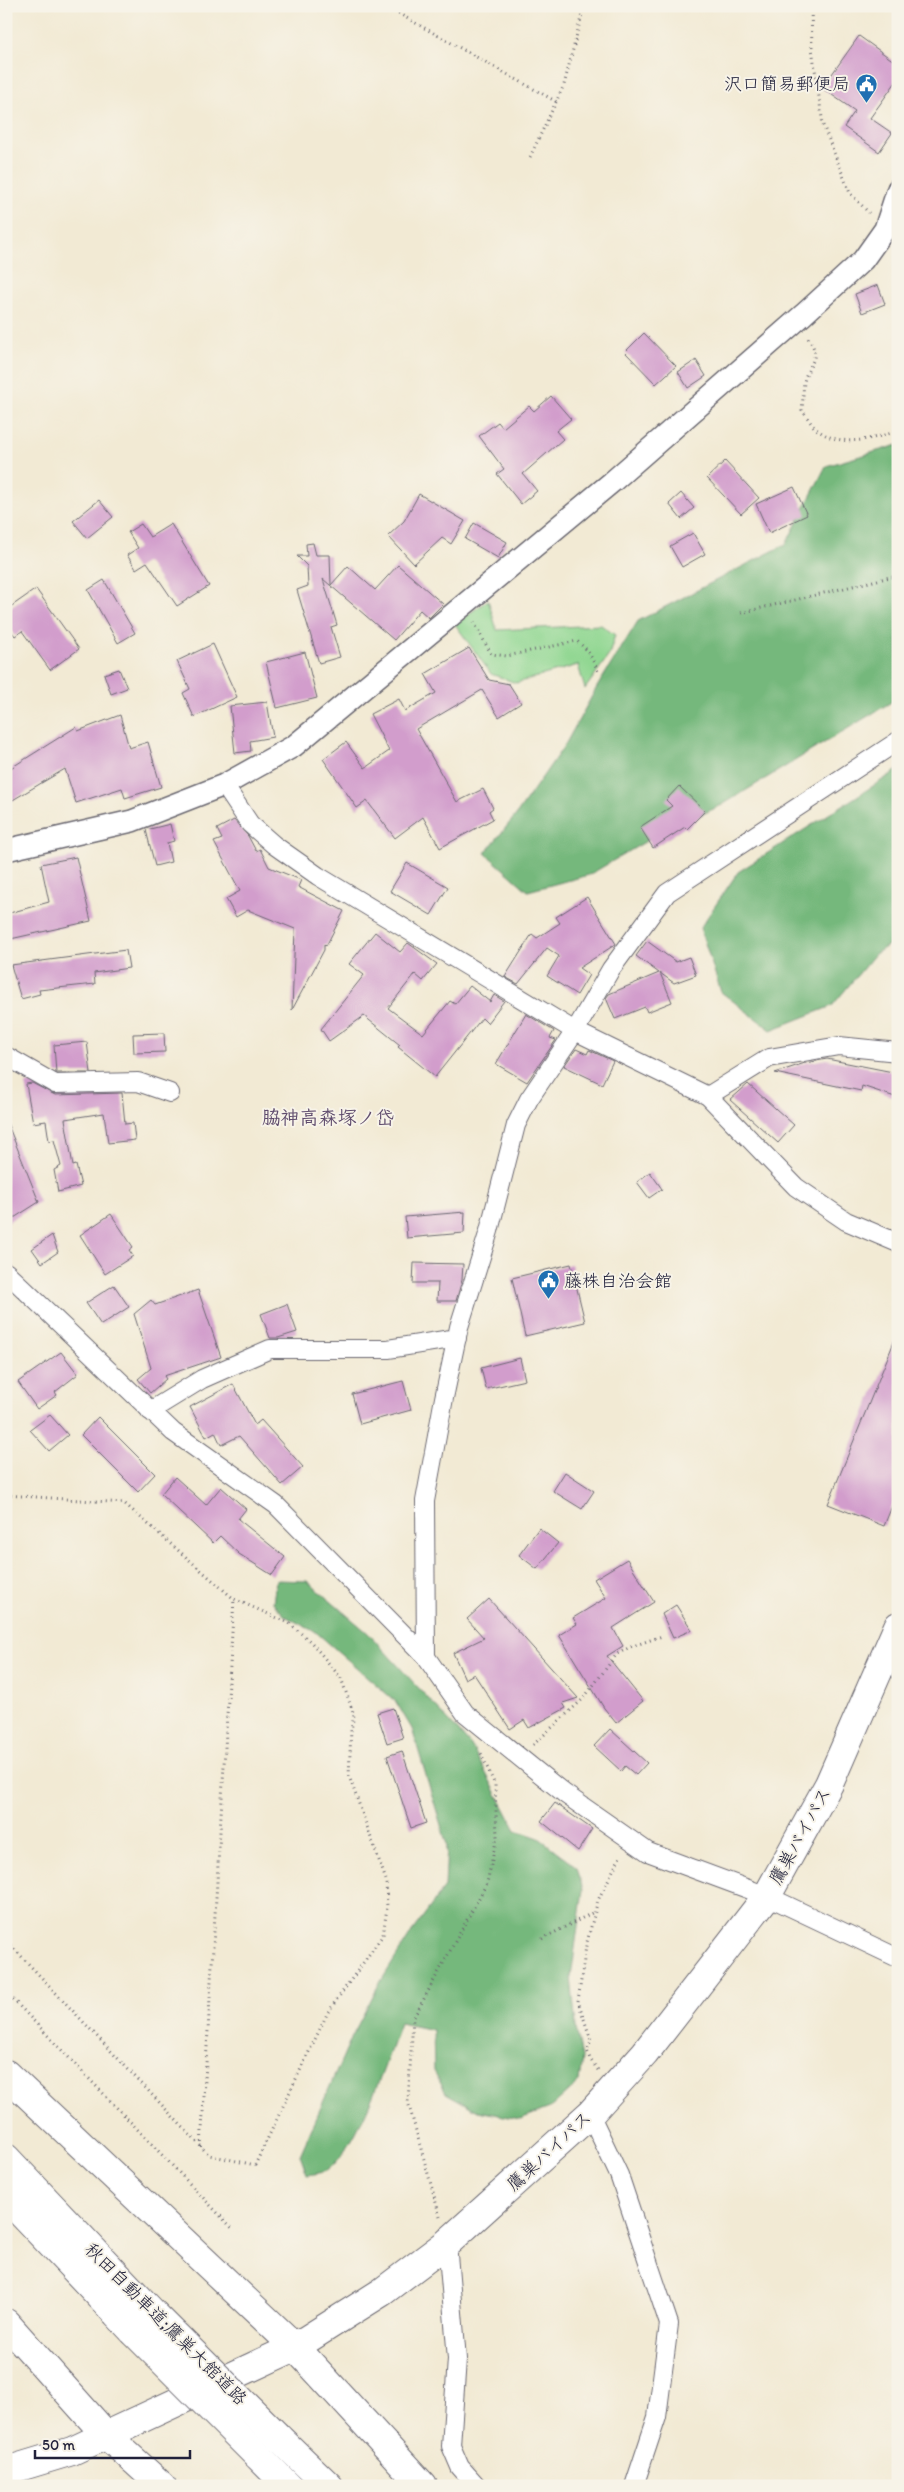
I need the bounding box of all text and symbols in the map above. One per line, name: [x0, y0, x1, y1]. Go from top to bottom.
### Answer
public building icon: 沢口簡易郵便局: [854, 72, 878, 103]
place label: 沢口簡易郵便局: [724, 73, 850, 95]
district label: 脇神高森塚ノ岱: [261, 1106, 395, 1129]
public building icon: 藤株自治会館: [536, 1269, 560, 1300]
place label: 藤株自治会館: [564, 1270, 672, 1292]
street label: 鷹巣バイパス: [764, 1784, 836, 1888]
street label: 鷹巣バイパス: [502, 2106, 596, 2196]
street label: 秋田自動車道;鷹巣大館道路: [80, 2238, 252, 2410]
scale bar: [35, 2427, 190, 2459]
text: 50 m: [42, 2436, 75, 2454]

